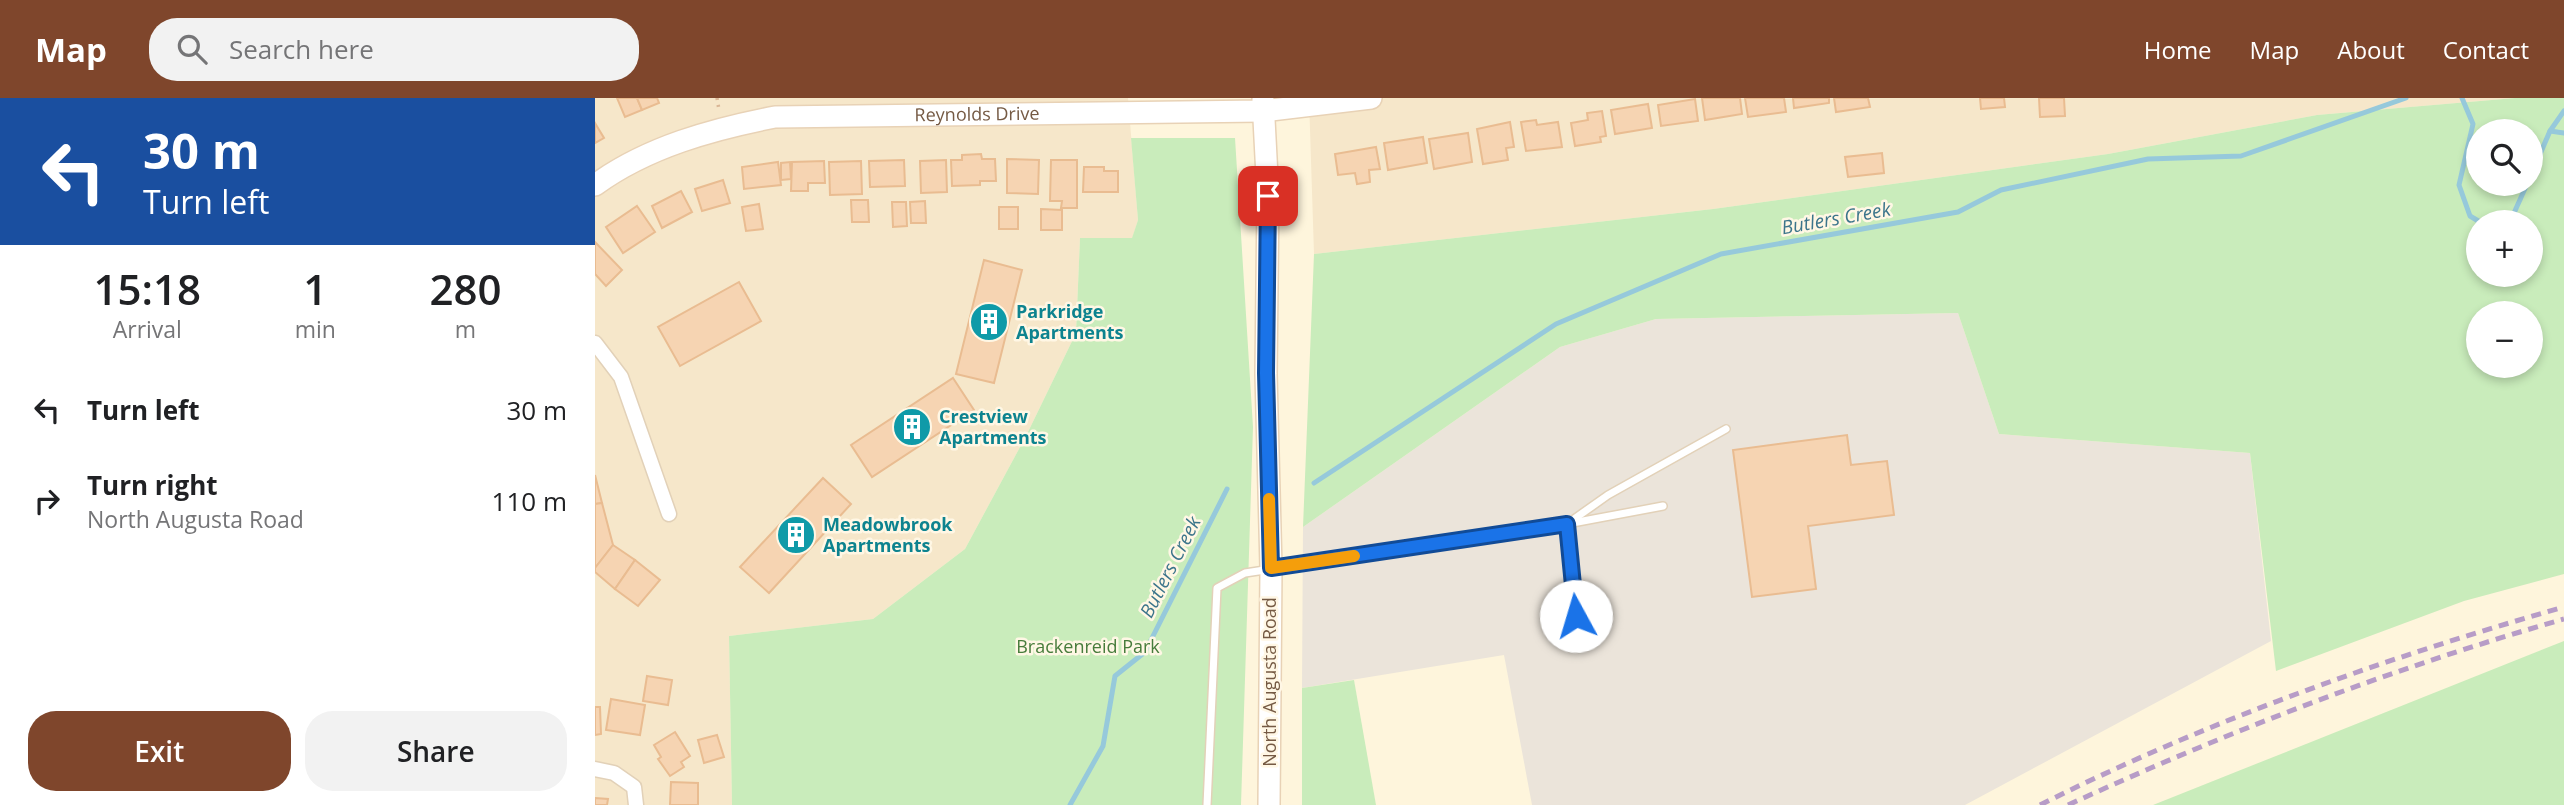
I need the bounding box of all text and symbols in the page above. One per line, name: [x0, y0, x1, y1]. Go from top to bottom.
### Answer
search box: [149, 18, 639, 81]
text: Map: [35, 27, 107, 72]
icon: search: [173, 30, 211, 68]
text: Search here: [229, 31, 374, 67]
text: Home: [2144, 33, 2212, 66]
text: Map: [2250, 33, 2299, 66]
text: About: [2337, 33, 2405, 66]
text: Contact: [2443, 33, 2529, 66]
street label: Reynolds Drive: [914, 101, 1040, 126]
text: 30 m: [143, 117, 260, 183]
map controls: [2466, 119, 2543, 378]
button: search: [2466, 119, 2543, 196]
icon: left: [28, 126, 119, 217]
pin: [1238, 166, 1298, 226]
icon: arrive: [1249, 177, 1287, 215]
text: Turn left: [143, 180, 269, 223]
water label: Butlers Creek: [1779, 195, 1893, 240]
button: +: [2466, 210, 2543, 287]
text: 15:18: [94, 260, 201, 317]
text: 1: [303, 260, 327, 317]
text: 280: [429, 260, 501, 317]
place label: Parkridge Apartments: [1016, 299, 1124, 344]
building icon: Parkridge Apartments: [968, 301, 1010, 343]
button: −: [2466, 301, 2543, 378]
text: Arrival: [113, 313, 182, 345]
text: min: [295, 313, 336, 345]
text: m: [455, 313, 476, 345]
icon: left: [28, 391, 66, 429]
text: Turn left: [87, 392, 199, 428]
text: 30 m: [506, 392, 567, 428]
place label: Crestview Apartments: [939, 404, 1047, 449]
building icon: Crestview Apartments: [891, 406, 933, 448]
text: Turn right: [87, 467, 218, 503]
icon: right: [28, 482, 66, 520]
text: 110 m: [492, 483, 567, 519]
text: North Augusta Road: [87, 503, 304, 535]
water label: Butlers Creek: [1133, 511, 1207, 622]
place label: Meadowbrook Apartments: [823, 512, 953, 557]
building icon: Meadowbrook Apartments: [775, 514, 817, 556]
position arrow: [1539, 579, 1613, 653]
street label: North Augusta Road: [1257, 597, 1281, 767]
park label: Brackenreid Park: [1016, 634, 1160, 658]
button: Exit: [28, 711, 291, 791]
button: Share: [305, 711, 567, 791]

